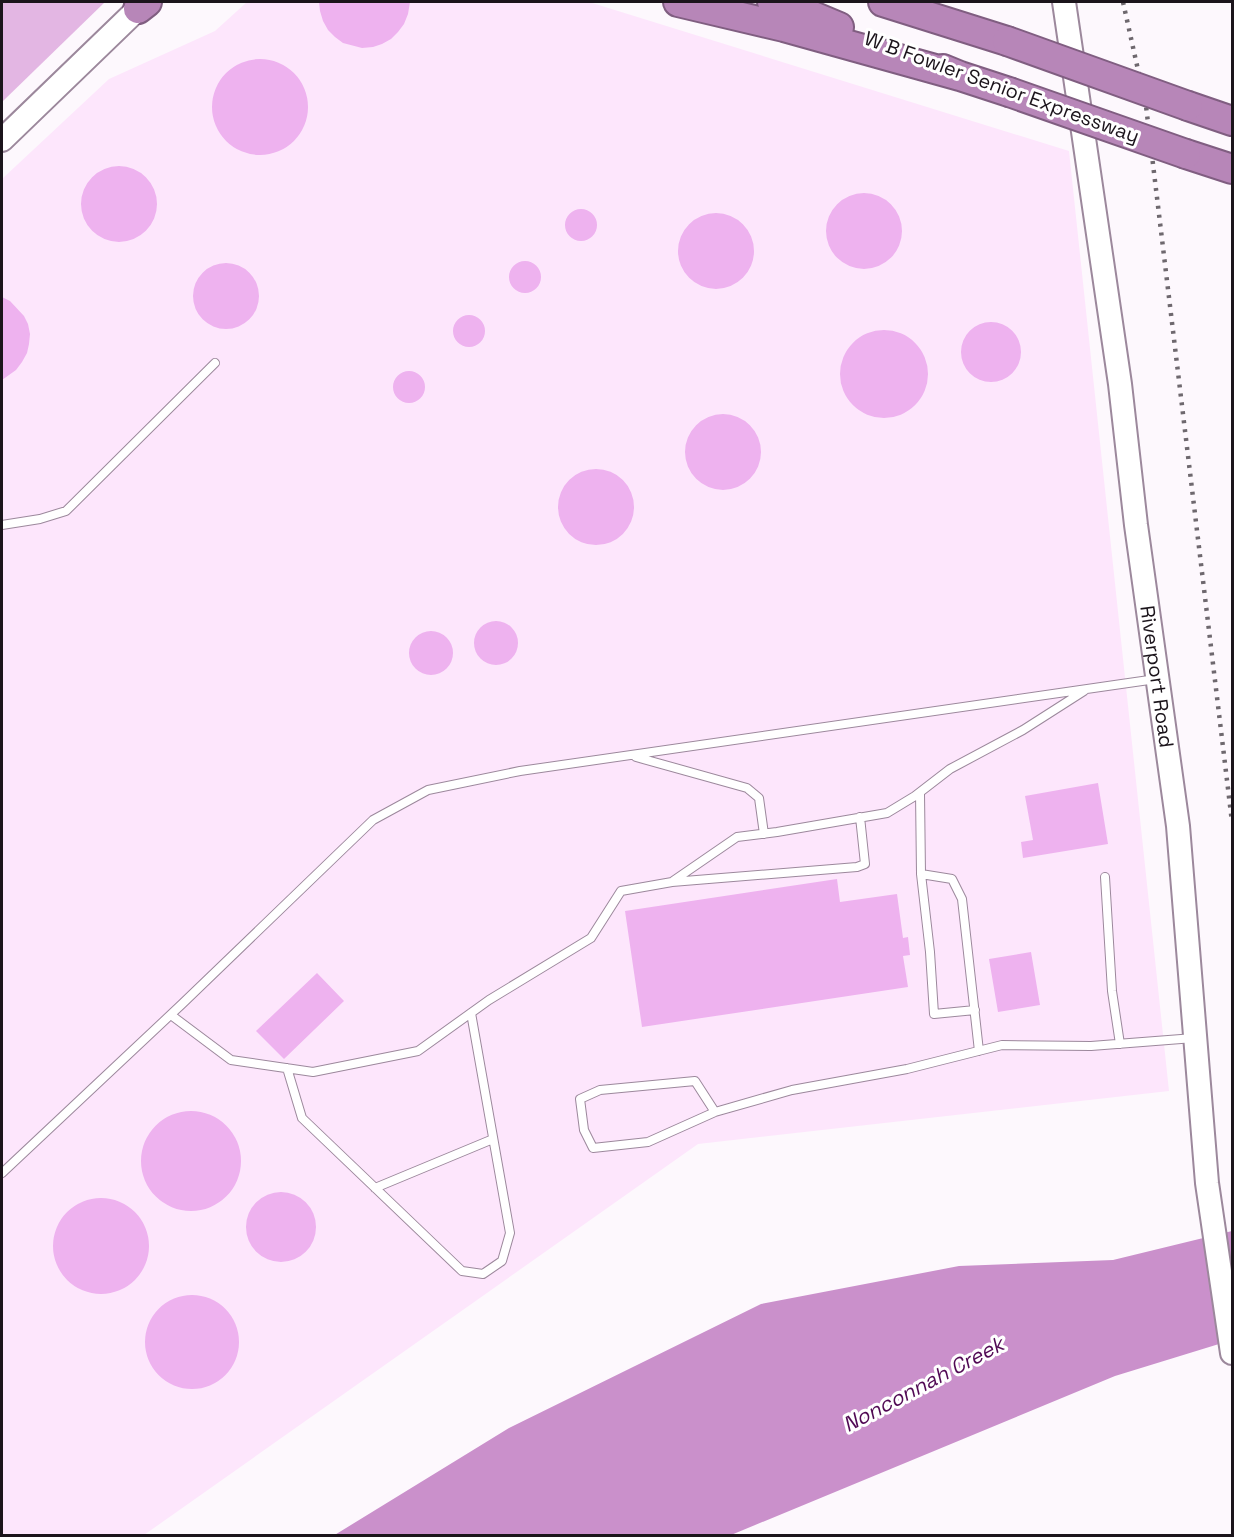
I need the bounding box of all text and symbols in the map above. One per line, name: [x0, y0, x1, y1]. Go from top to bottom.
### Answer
street label: W B Fowler Senior Expressway: [861, 25, 1143, 149]
street label: Riverport Road: [1134, 604, 1180, 749]
water label: Nonconnah Creek: [838, 1329, 1011, 1438]

